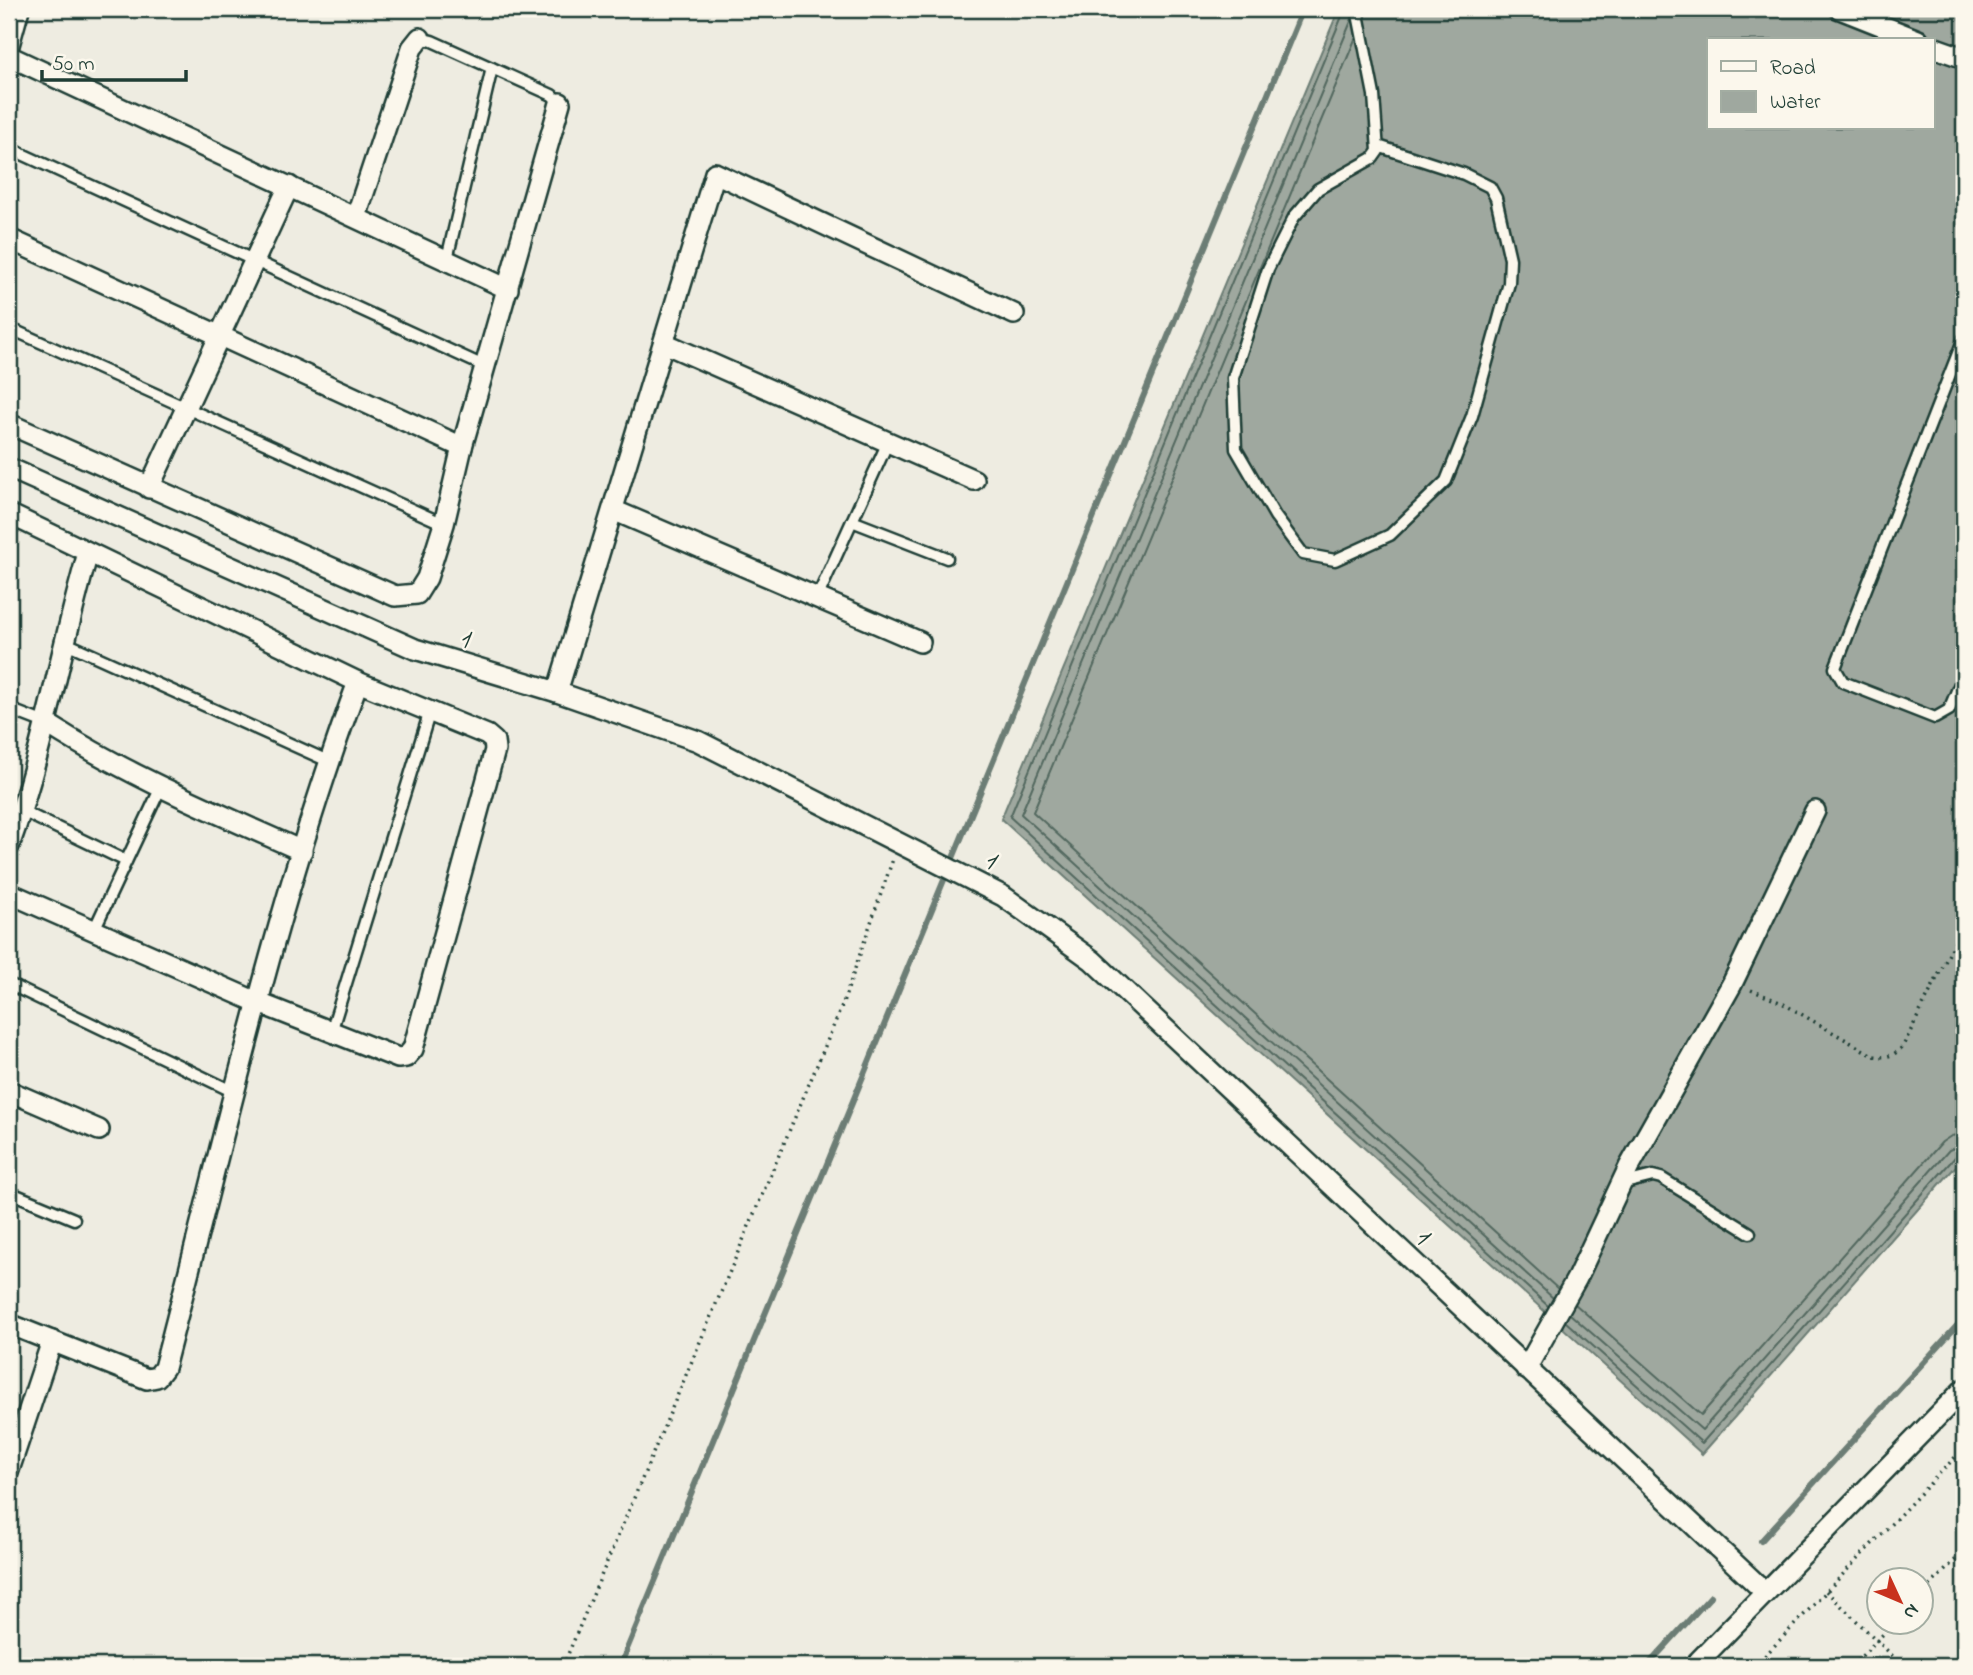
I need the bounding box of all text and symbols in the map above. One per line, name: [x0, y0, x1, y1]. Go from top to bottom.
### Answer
scale bar: [42, 38, 186, 82]
legend: [1707, 38, 1934, 130]
text: 50 m: [52, 50, 95, 80]
text: Road: [1770, 54, 1816, 84]
text: Water: [1770, 88, 1821, 118]
street label: 1: [456, 619, 476, 661]
street label: 1: [978, 842, 1005, 882]
street label: 1: [1405, 1221, 1440, 1257]
north arrow: [1864, 1566, 1934, 1636]
text: N: [1896, 1597, 1925, 1625]

